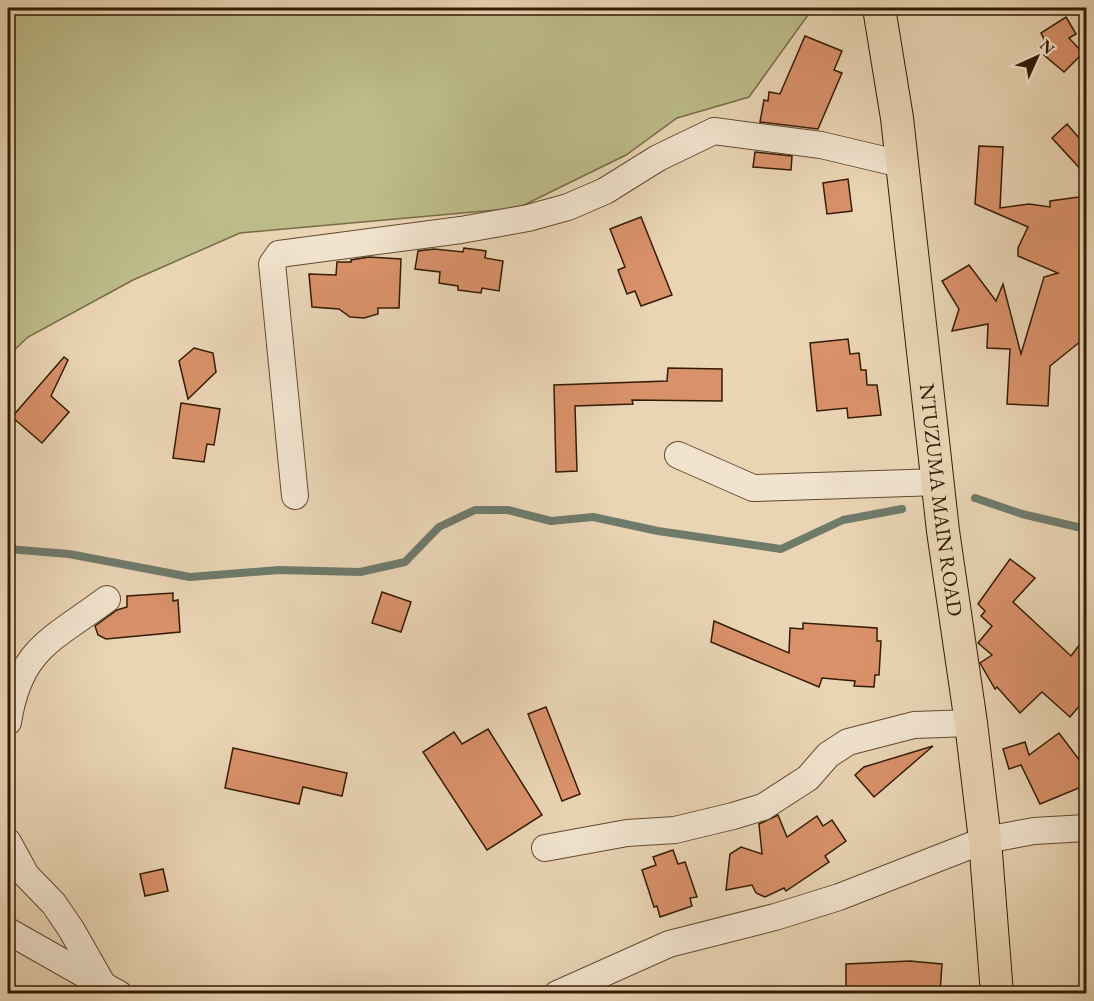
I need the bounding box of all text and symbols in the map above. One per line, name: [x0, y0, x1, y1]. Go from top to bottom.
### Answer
north arrow: [1007, 27, 1067, 87]
text: N: [1035, 35, 1059, 59]
street label: NTUZUMA MAIN ROAD: [914, 382, 969, 618]

